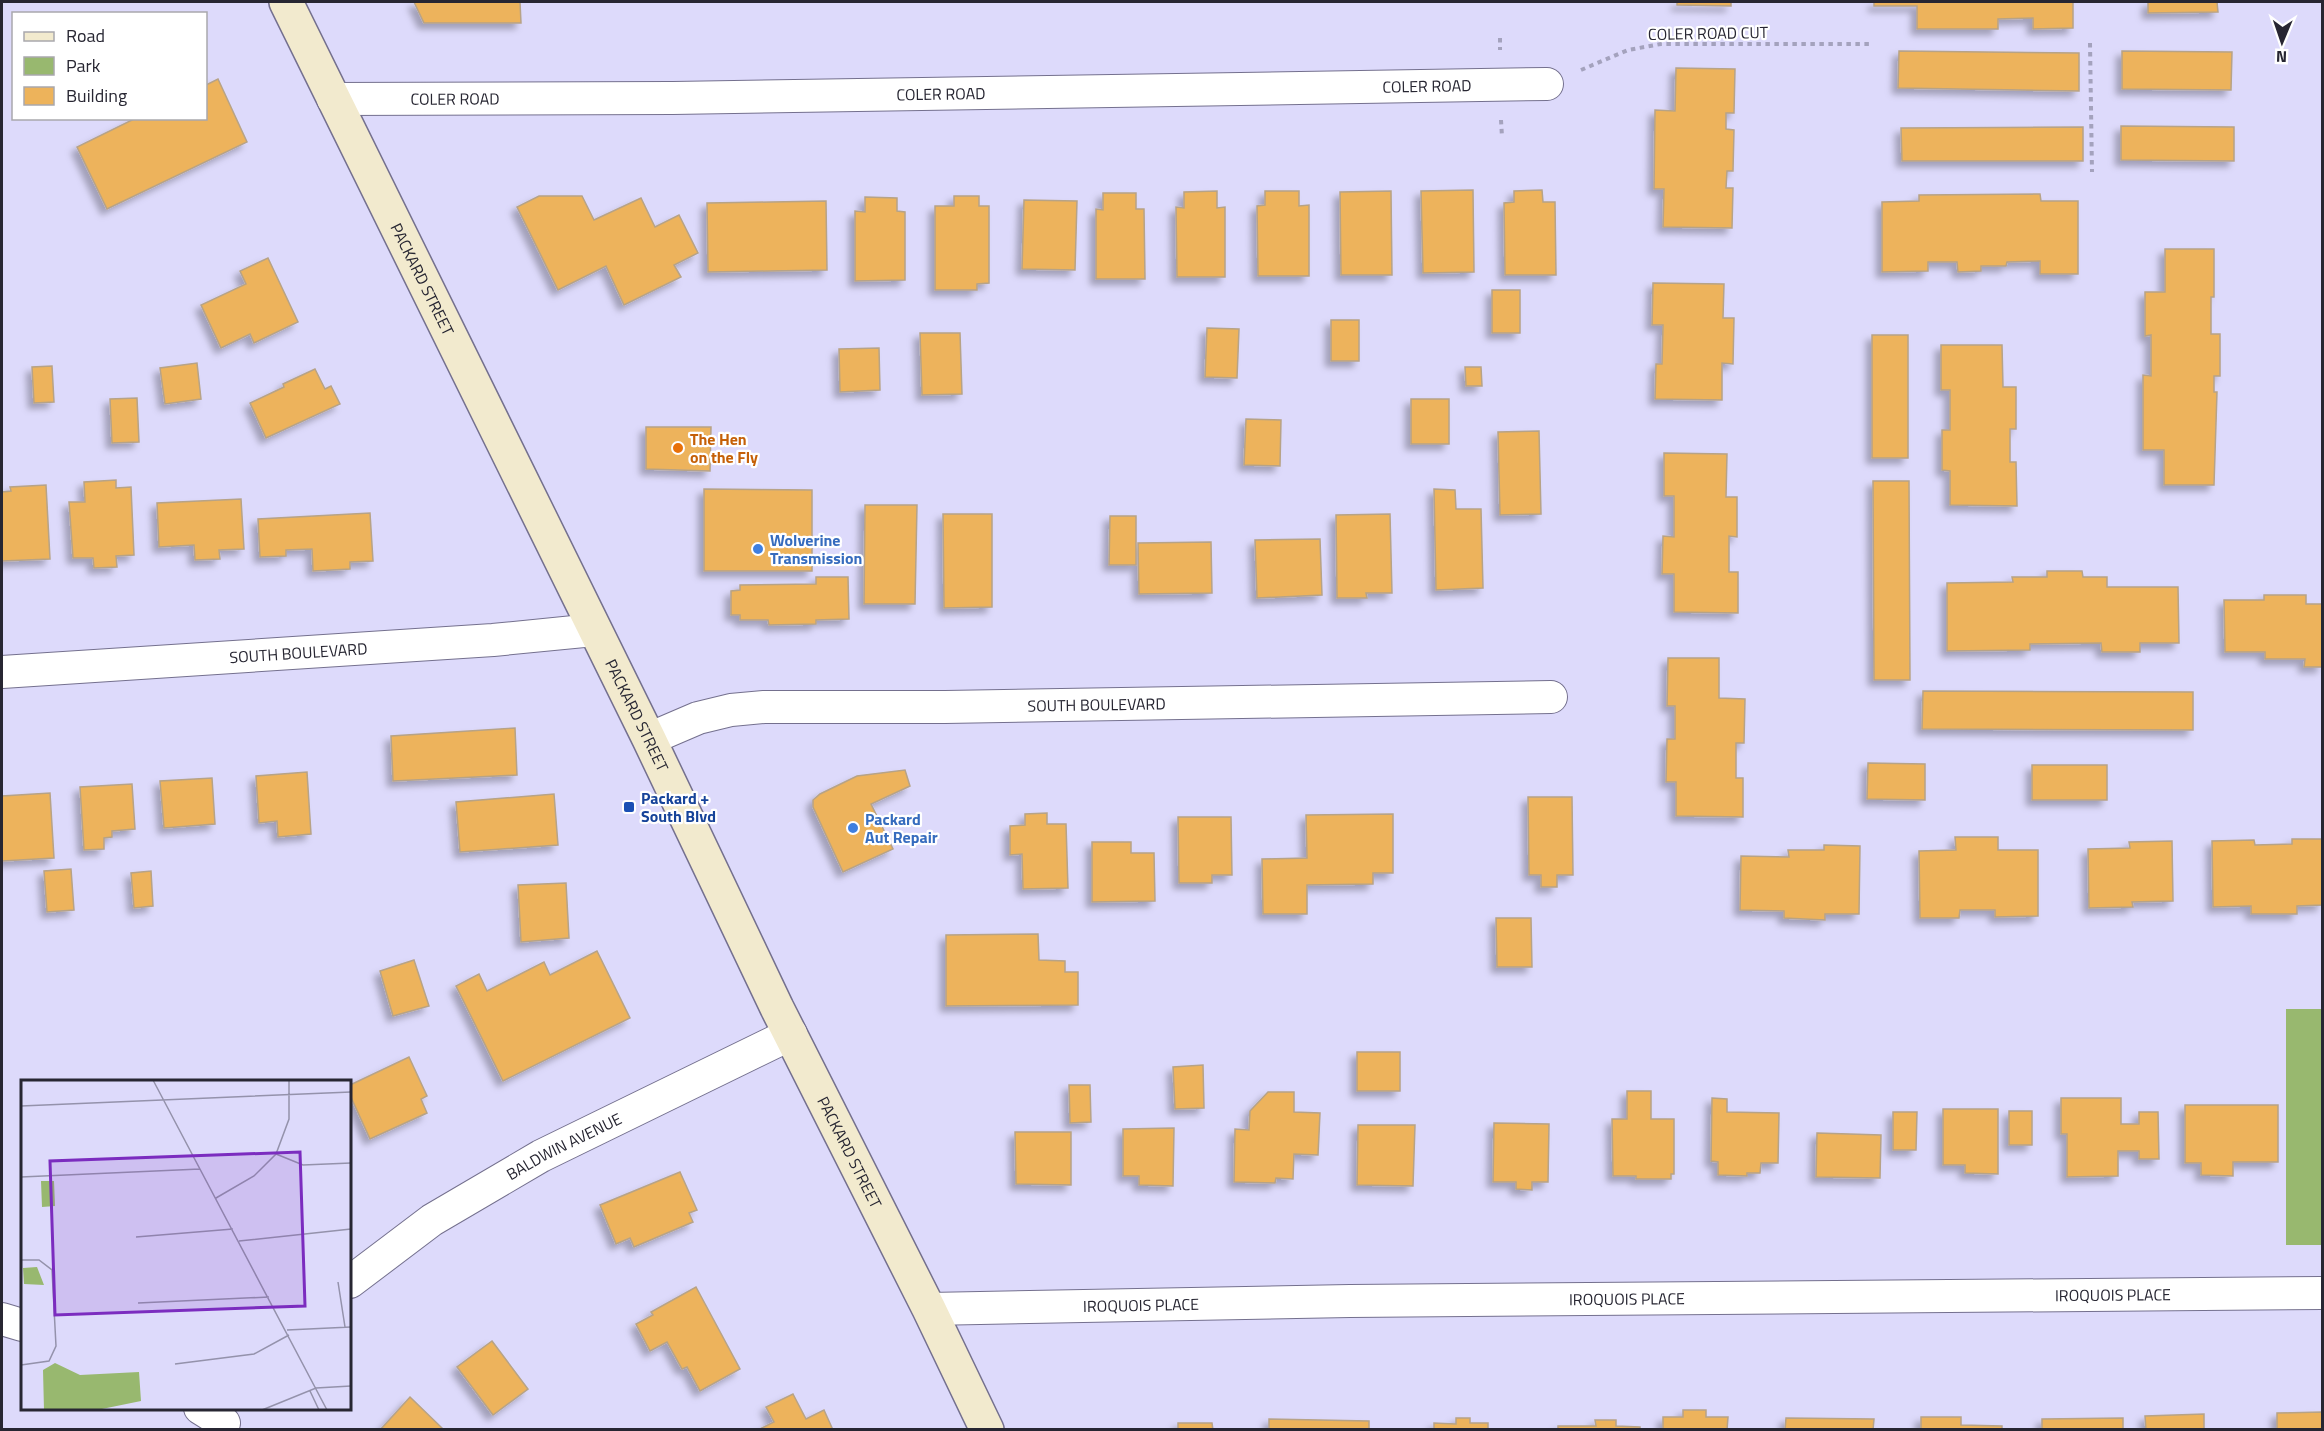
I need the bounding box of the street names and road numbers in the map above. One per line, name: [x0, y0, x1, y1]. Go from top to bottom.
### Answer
street label: COLER ROAD CUT: [1648, 20, 1769, 46]
street label: COLER ROAD: [1382, 73, 1472, 99]
street label: COLER ROAD: [896, 81, 986, 106]
street label: COLER ROAD: [410, 87, 500, 111]
street label: PACKARD STREET: [385, 219, 461, 340]
street label: SOUTH BOULEVARD: [229, 636, 368, 669]
street label: PACKARD STREET: [599, 655, 675, 776]
street label: SOUTH BOULEVARD: [1027, 691, 1166, 718]
street label: PACKARD STREET: [811, 1092, 888, 1213]
street label: BALDWIN AVENUE: [502, 1106, 626, 1186]
street label: IROQUOIS PLACE: [2055, 1282, 2171, 1307]
street label: IROQUOIS PLACE: [1569, 1286, 1685, 1311]
street label: IROQUOIS PLACE: [1083, 1292, 1199, 1318]

